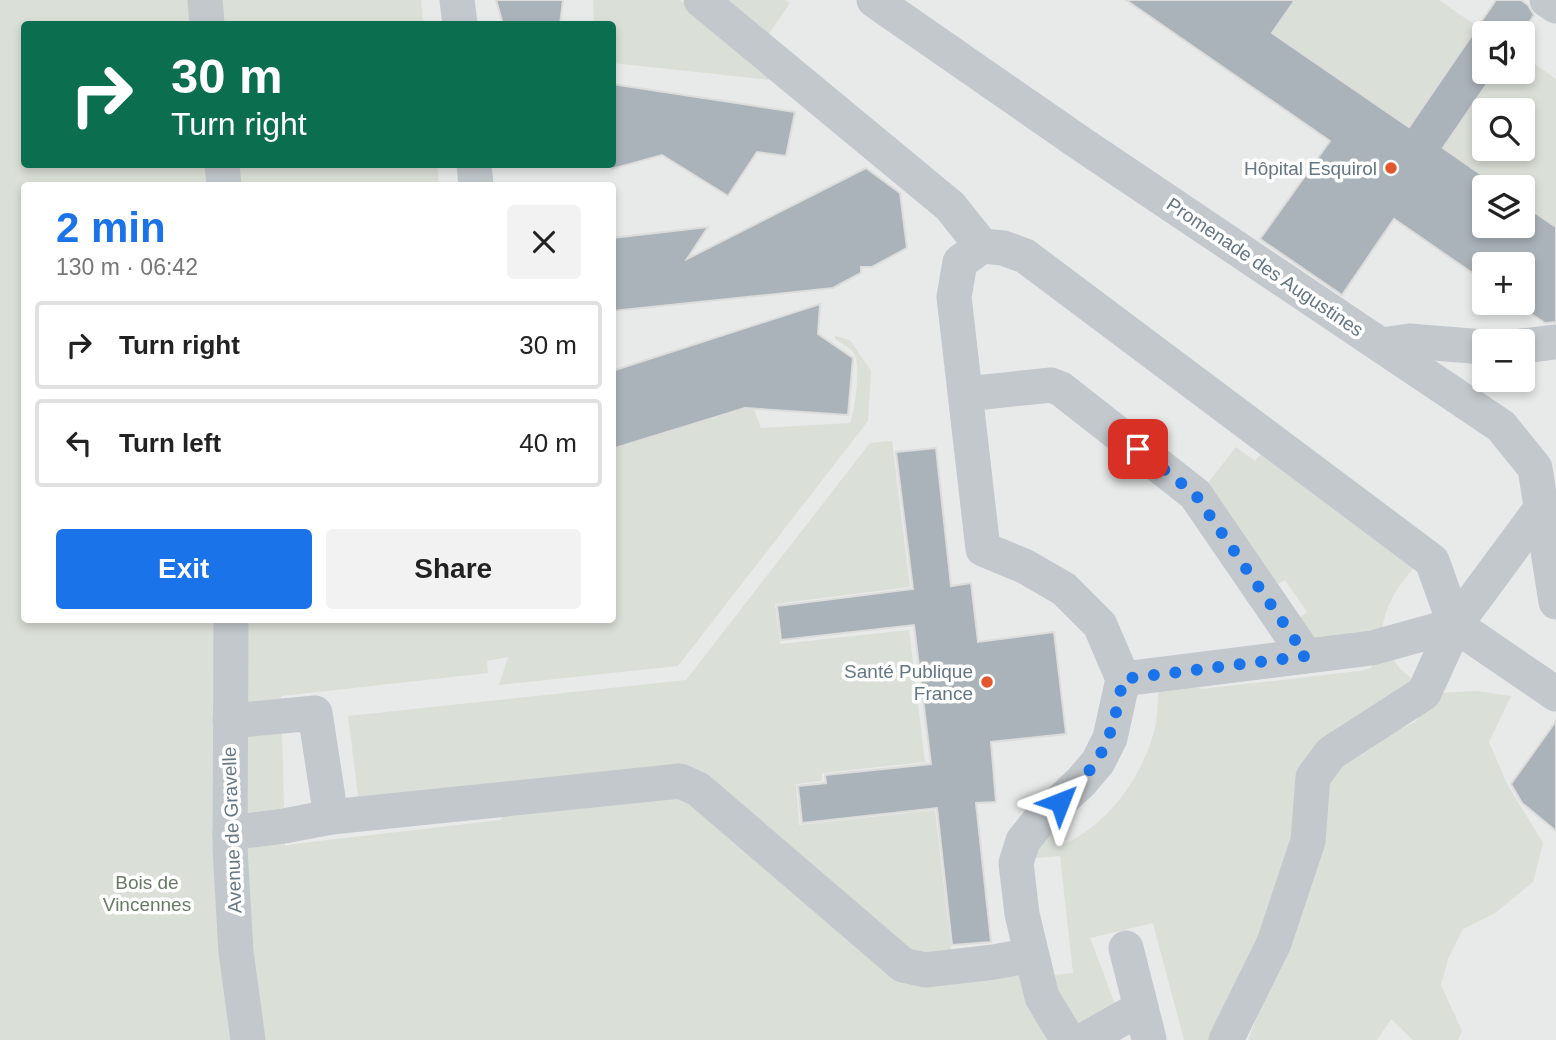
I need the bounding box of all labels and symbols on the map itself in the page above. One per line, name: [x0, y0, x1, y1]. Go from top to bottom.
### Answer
place label: Hôpital Esquirol: [1244, 158, 1377, 179]
marker: Hôpital Esquirol: [1383, 160, 1399, 176]
street label: Promenade des Augustines: [1163, 193, 1367, 341]
pin: [1108, 419, 1168, 479]
place label: Santé Publique France: [844, 661, 973, 704]
marker: Santé Publique France: [979, 674, 995, 690]
street label: Avenue de Gravelle: [219, 746, 245, 914]
position arrow: [1023, 765, 1097, 839]
park label: Bois de Vincennes: [103, 872, 191, 915]

